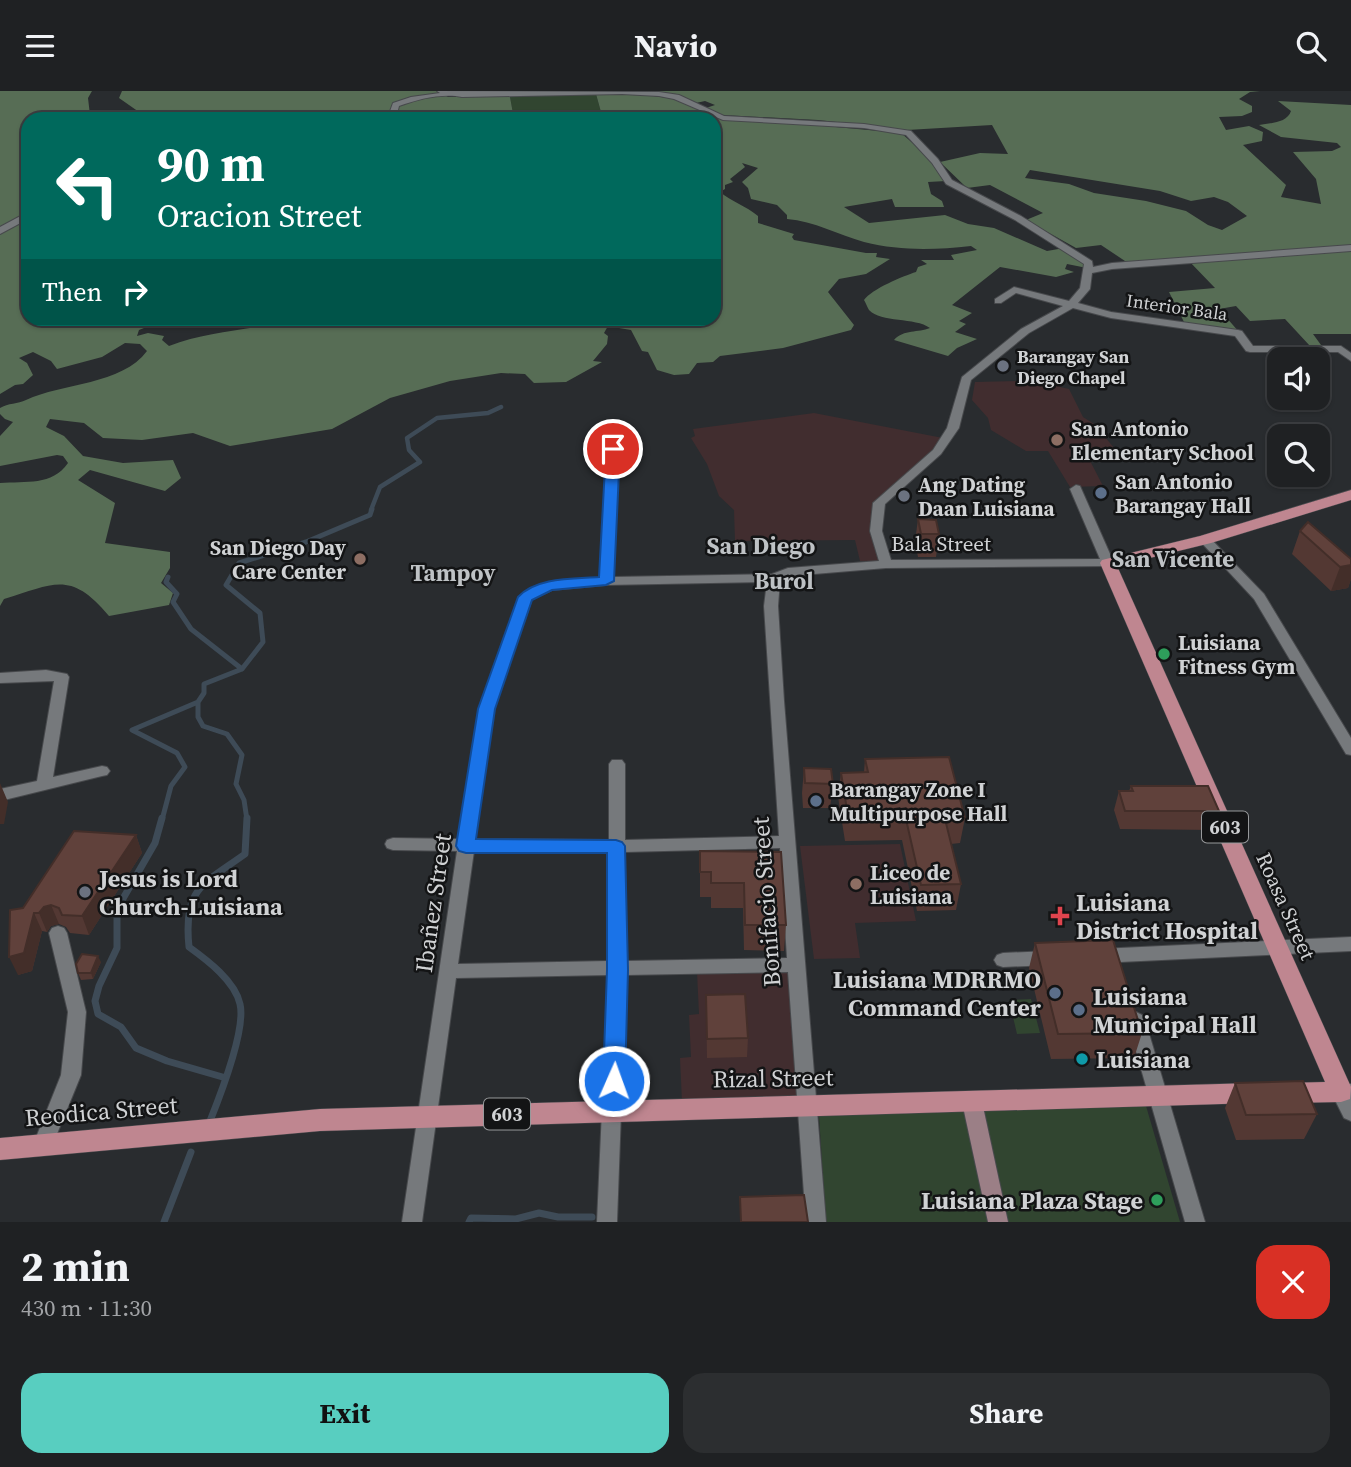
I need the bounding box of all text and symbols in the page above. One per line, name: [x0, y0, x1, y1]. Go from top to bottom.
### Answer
text: Navio: [634, 24, 717, 68]
icon: menu: [21, 27, 59, 65]
icon: search: [1292, 27, 1330, 65]
text: 90 m: [157, 130, 265, 197]
icon: left: [42, 140, 133, 231]
text: Oracion Street: [157, 194, 361, 238]
icon: right: [116, 273, 154, 311]
text: Then: [42, 274, 102, 310]
street label: Interior Bala: [1125, 288, 1230, 327]
place label: Barangay San Diego Chapel: [1017, 344, 1129, 390]
map controls: [1267, 347, 1330, 487]
button: sound: [1267, 347, 1330, 410]
marker: Barangay San Diego Chapel: [995, 358, 1011, 374]
place label: San Antonio Elementary School: [1071, 414, 1254, 467]
pin: [583, 419, 643, 479]
button: search: [1267, 424, 1330, 487]
icon: arrive: [594, 430, 632, 468]
marker: San Antonio Elementary School: [1049, 432, 1065, 448]
place label: San Antonio Barangay Hall: [1115, 467, 1251, 520]
place label: Ang Dating Daan Luisiana: [918, 470, 1056, 523]
marker: San Antonio Barangay Hall: [1093, 485, 1109, 501]
marker: Ang Dating Daan Luisiana: [896, 488, 912, 504]
district label: San Diego: [707, 529, 815, 562]
street label: Bala Street: [891, 529, 991, 558]
place label: San Diego Day Care Center: [210, 533, 347, 586]
district label: San Vicente: [1112, 543, 1234, 575]
marker: San Diego Day Care Center: [352, 551, 368, 567]
district label: Tampoy: [410, 557, 496, 589]
district label: Burol: [754, 565, 814, 597]
place label: Luisiana Fitness Gym: [1178, 628, 1295, 681]
marker: Luisiana Fitness Gym: [1156, 646, 1172, 662]
place label: Barangay Zone I Multipurpose Hall: [830, 775, 1007, 828]
marker: Barangay Zone I Multipurpose Hall: [808, 793, 824, 809]
road number: 603: [1202, 811, 1248, 842]
street label: Bonifacio Street: [744, 816, 788, 988]
street label: Ibañez Street: [407, 831, 459, 975]
street label: Roasa Street: [1249, 848, 1323, 964]
place label: Liceo de Luisiana: [870, 858, 953, 911]
place label: Jesus is Lord Church-Luisiana: [97, 862, 283, 923]
marker: Liceo de Luisiana: [848, 876, 864, 892]
marker: Jesus is Lord Church-Luisiana: [77, 884, 93, 900]
place label: Luisiana District Hospital: [1076, 886, 1258, 947]
marker: Luisiana District Hospital: [1050, 906, 1070, 926]
place label: Luisiana MDRRMO Command Center: [833, 963, 1042, 1024]
place label: Luisiana Municipal Hall: [1093, 980, 1257, 1041]
marker: Luisiana MDRRMO Command Center: [1047, 985, 1063, 1001]
marker: Luisiana Municipal Hall: [1071, 1002, 1087, 1018]
place label: Luisiana: [1096, 1043, 1190, 1076]
position arrow: [577, 1044, 651, 1118]
marker: Luisiana: [1074, 1051, 1090, 1067]
street label: Rizal Street: [712, 1060, 834, 1096]
street label: Reodica Street: [23, 1088, 179, 1134]
road number: 603: [484, 1098, 530, 1129]
place label: Luisiana Plaza Stage: [921, 1184, 1143, 1217]
marker: Luisiana Plaza Stage: [1149, 1192, 1165, 1208]
text: 2 min: [21, 1237, 130, 1295]
button: close: [1256, 1245, 1330, 1319]
text: 430 m · 11:30: [21, 1292, 152, 1324]
button: Exit: [21, 1373, 669, 1453]
button: Share: [683, 1373, 1330, 1453]

